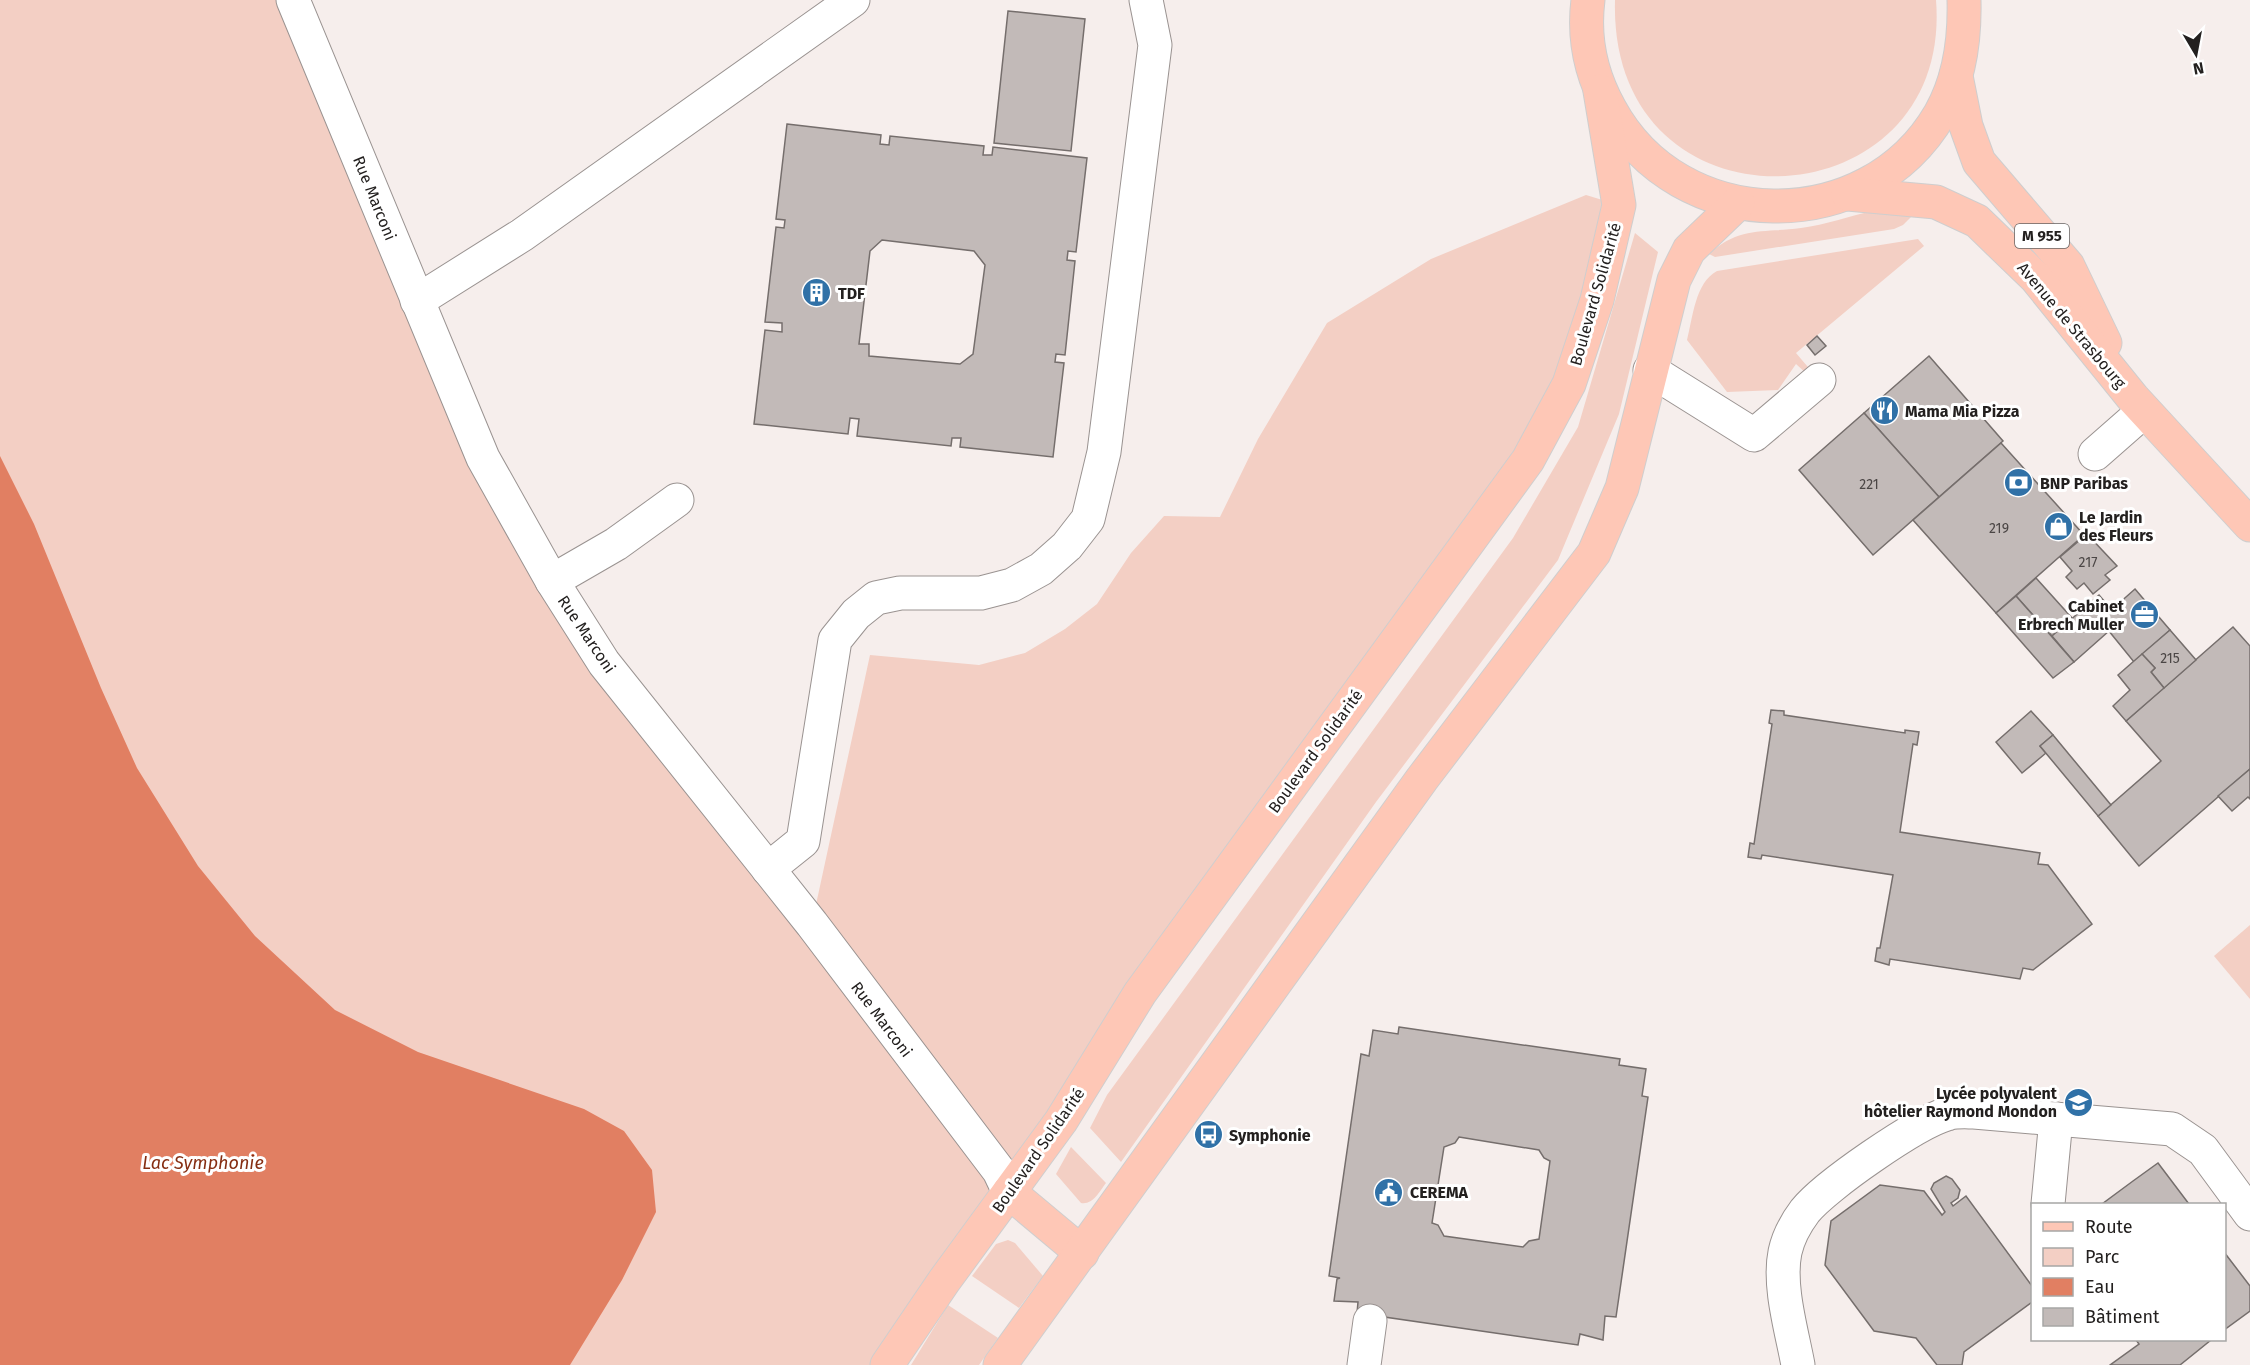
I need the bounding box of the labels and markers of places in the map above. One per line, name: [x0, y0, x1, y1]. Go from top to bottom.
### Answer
building icon: TDF: [801, 277, 833, 309]
place label: TDF: [838, 284, 865, 303]
restaurant icon: Mama Mia Pizza: [1868, 395, 1900, 427]
place label: Mama Mia Pizza: [1905, 402, 2020, 421]
bank icon: BNP Paribas: [2003, 467, 2035, 499]
place label: BNP Paribas: [2040, 474, 2128, 493]
place label: Le Jardin des Fleurs: [2079, 508, 2153, 545]
shop icon: Le Jardin des Fleurs: [2042, 510, 2074, 542]
place label: Cabinet Erbrech Muller: [2018, 597, 2125, 634]
office icon: Cabinet Erbrech Muller: [2129, 599, 2161, 631]
place label: Lycée polyvalent hôtelier Raymond Mondon: [1864, 1084, 2058, 1121]
school or university icon: Lycée polyvalent hôtelier Raymond Mondon: [2062, 1086, 2094, 1118]
bus stop icon: Symphonie: [1192, 1119, 1224, 1151]
place label: Symphonie: [1229, 1126, 1311, 1145]
public building icon: CEREMA: [1373, 1176, 1405, 1208]
place label: CEREMA: [1410, 1183, 1468, 1202]

